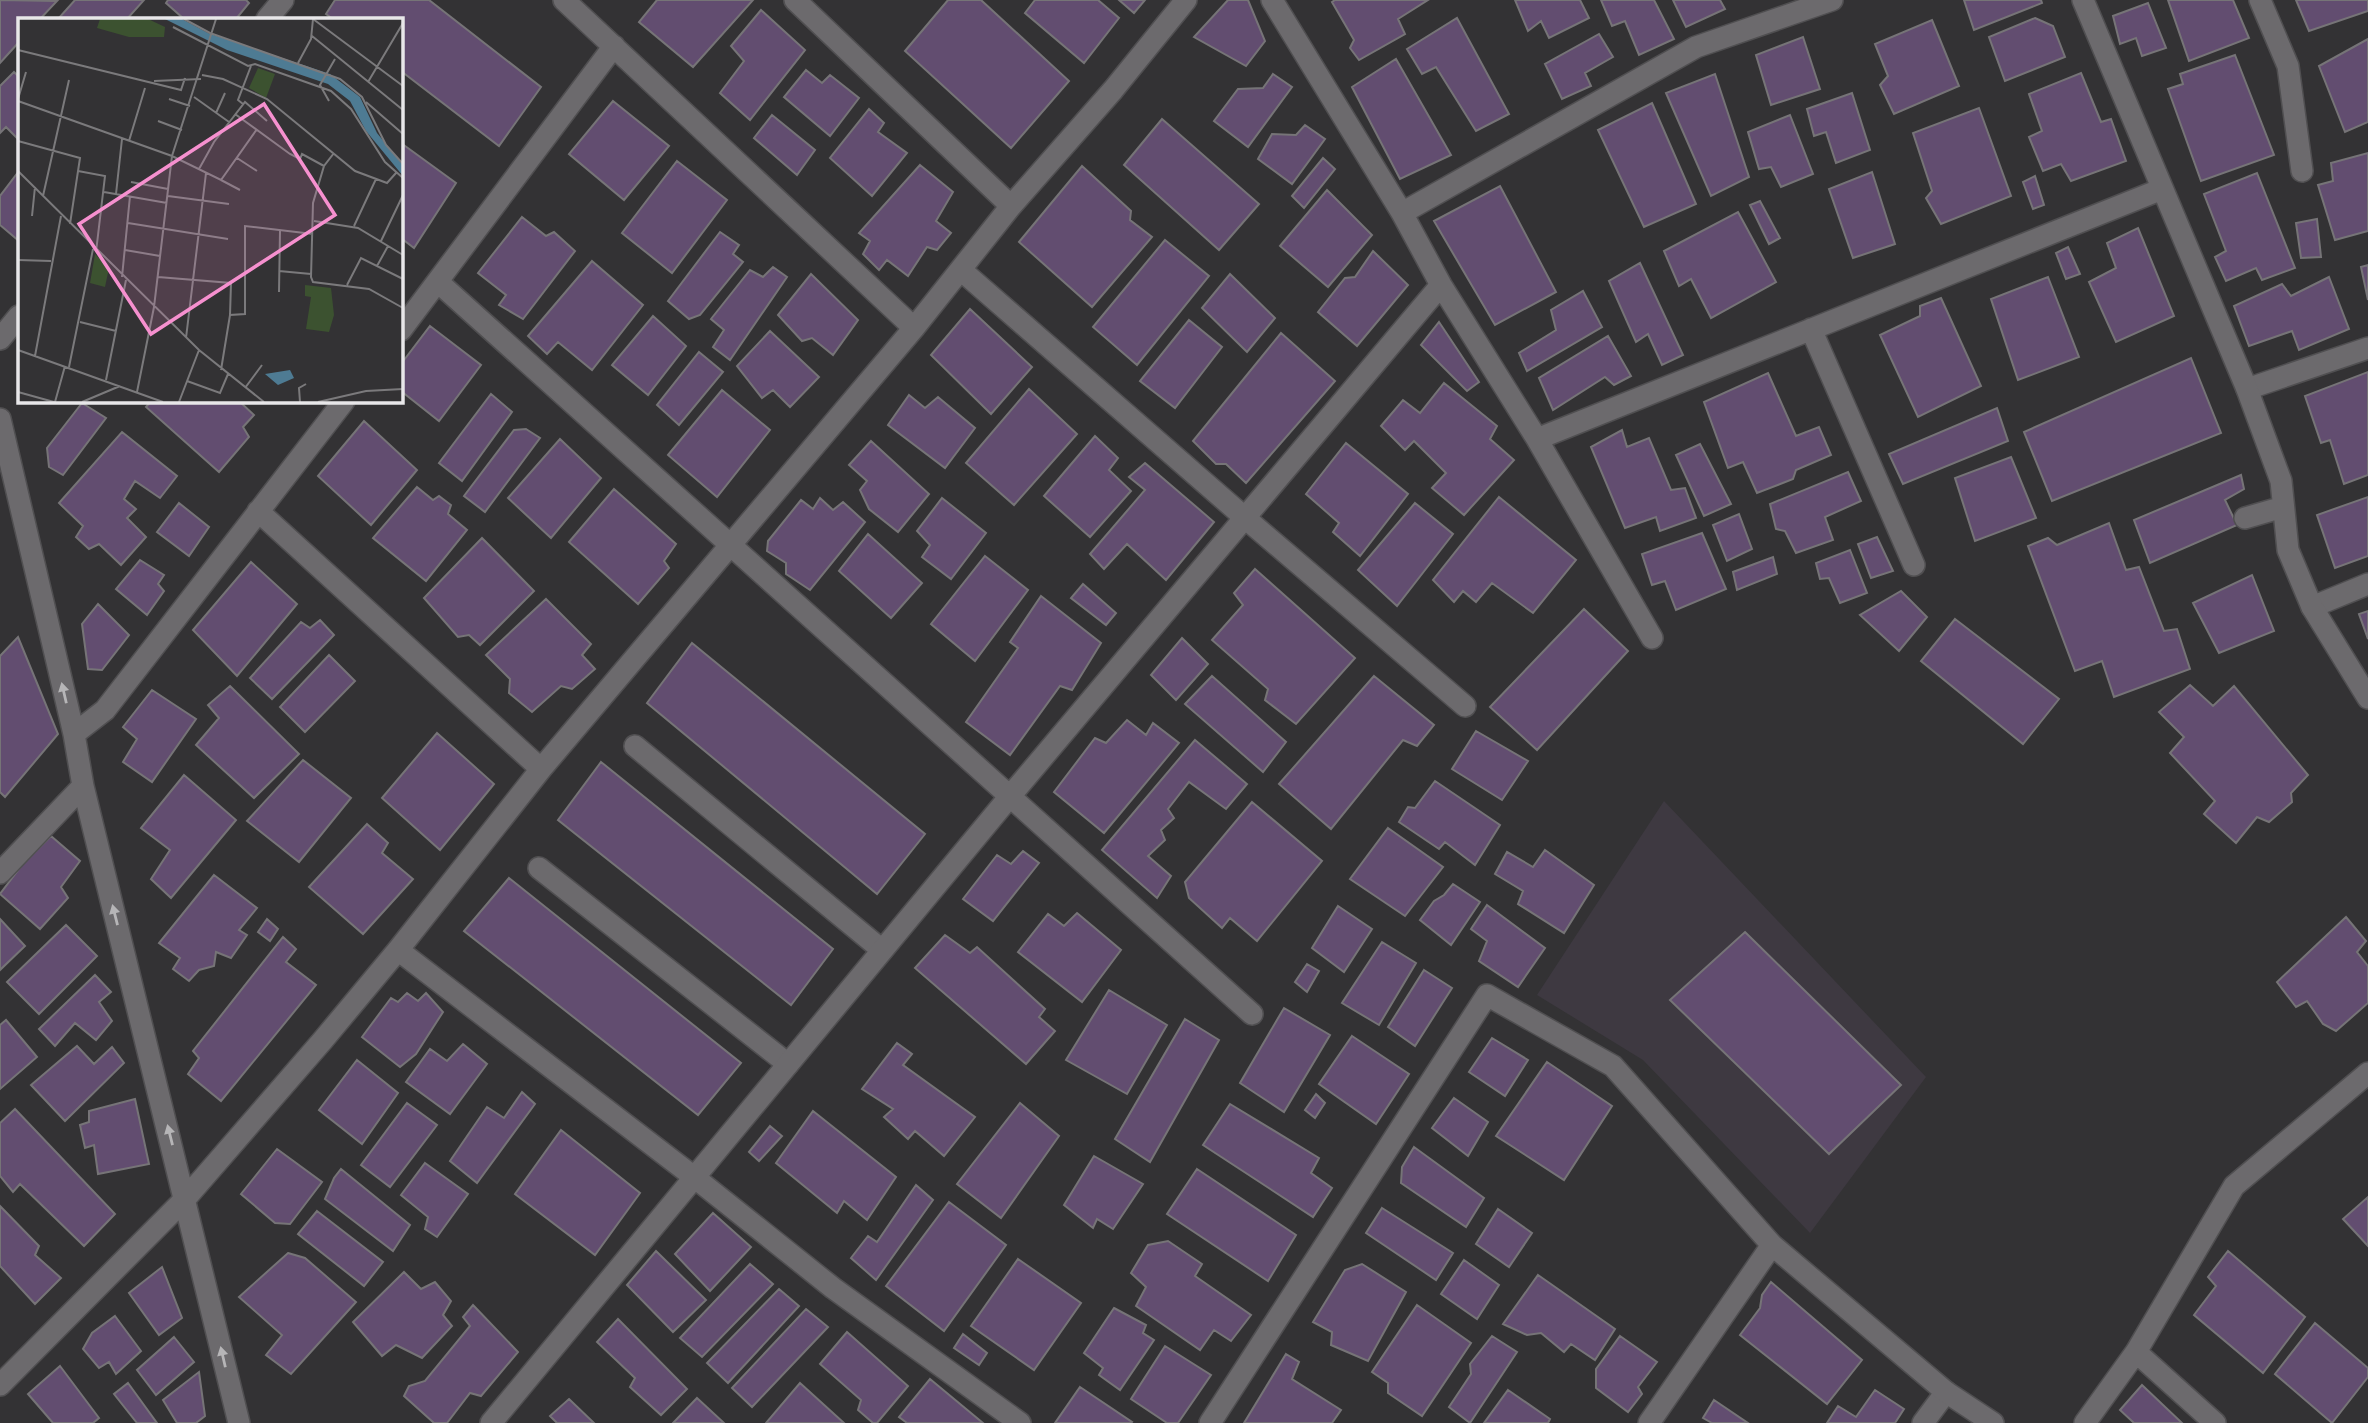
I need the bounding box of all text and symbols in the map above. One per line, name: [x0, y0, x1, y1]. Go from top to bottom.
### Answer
inset map: [18, 18, 402, 402]
one-way arrow: [58, 682, 69, 704]
one-way arrow: [109, 903, 120, 925]
one-way arrow: [164, 1124, 175, 1146]
one-way arrow: [217, 1346, 228, 1368]

